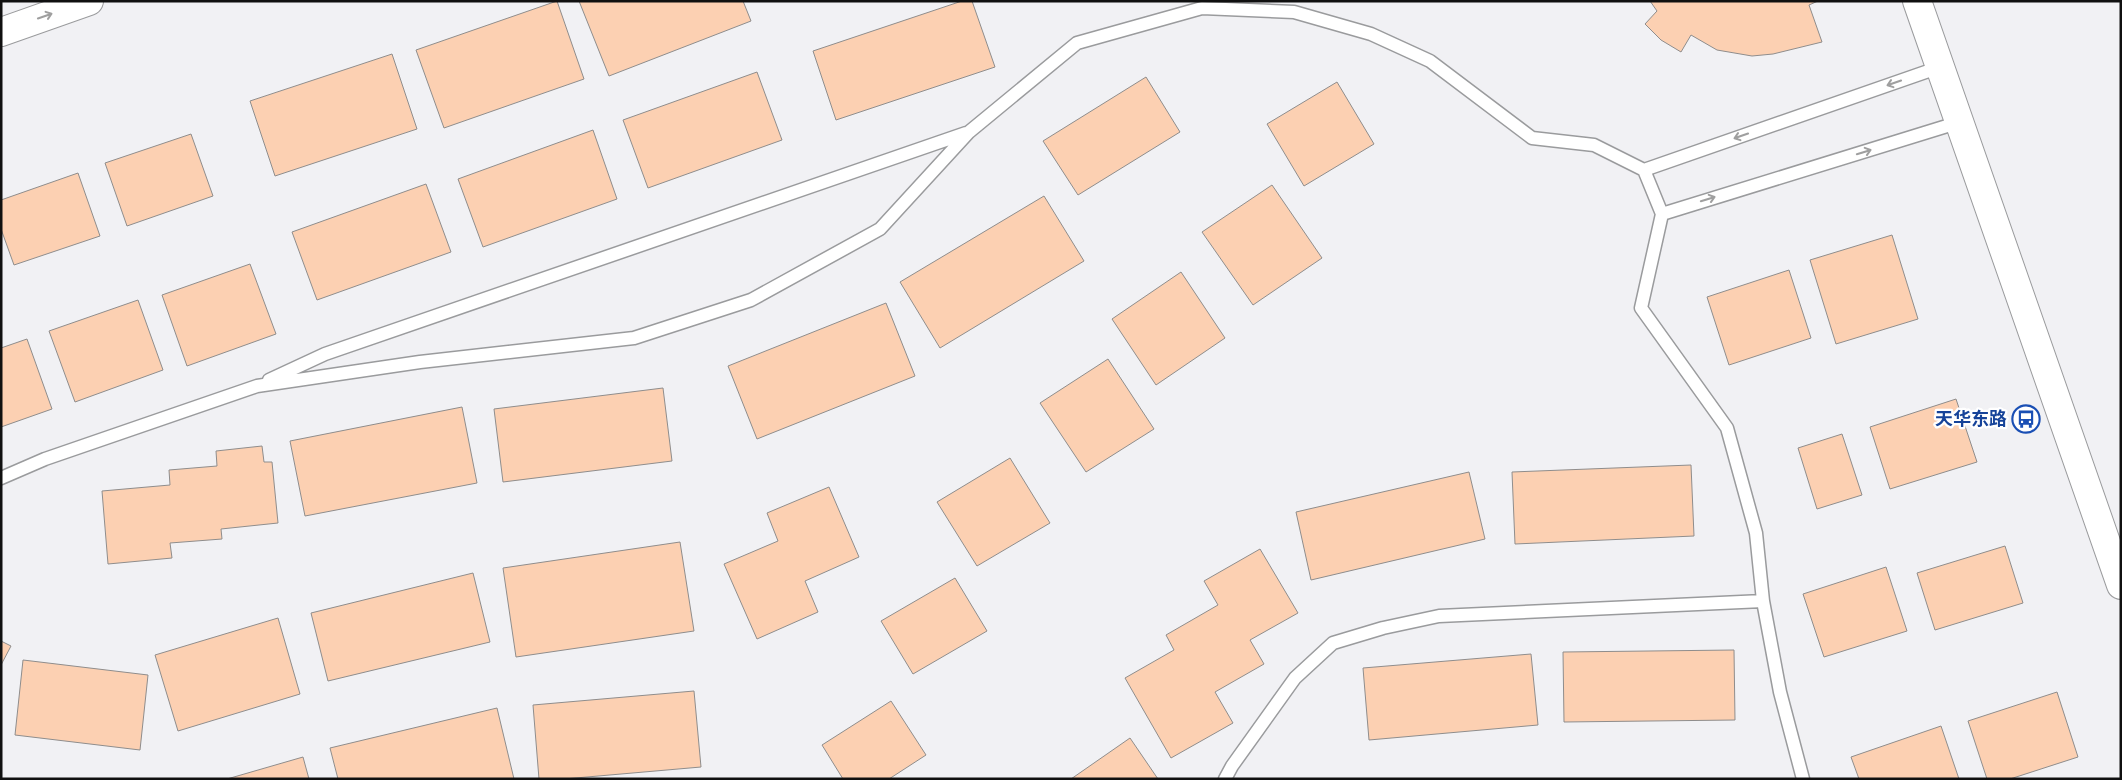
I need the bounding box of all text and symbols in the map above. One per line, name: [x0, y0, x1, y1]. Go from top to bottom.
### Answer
one-way arrow: [37, 11, 53, 21]
one-way arrow: [1887, 78, 1903, 88]
one-way arrow: [1734, 132, 1749, 141]
one-way arrow: [1855, 146, 1871, 156]
one-way arrow: [1700, 194, 1716, 204]
bus stop icon: 天华东路: [2011, 404, 2041, 434]
place label: 天华东路: [1935, 408, 2007, 430]

